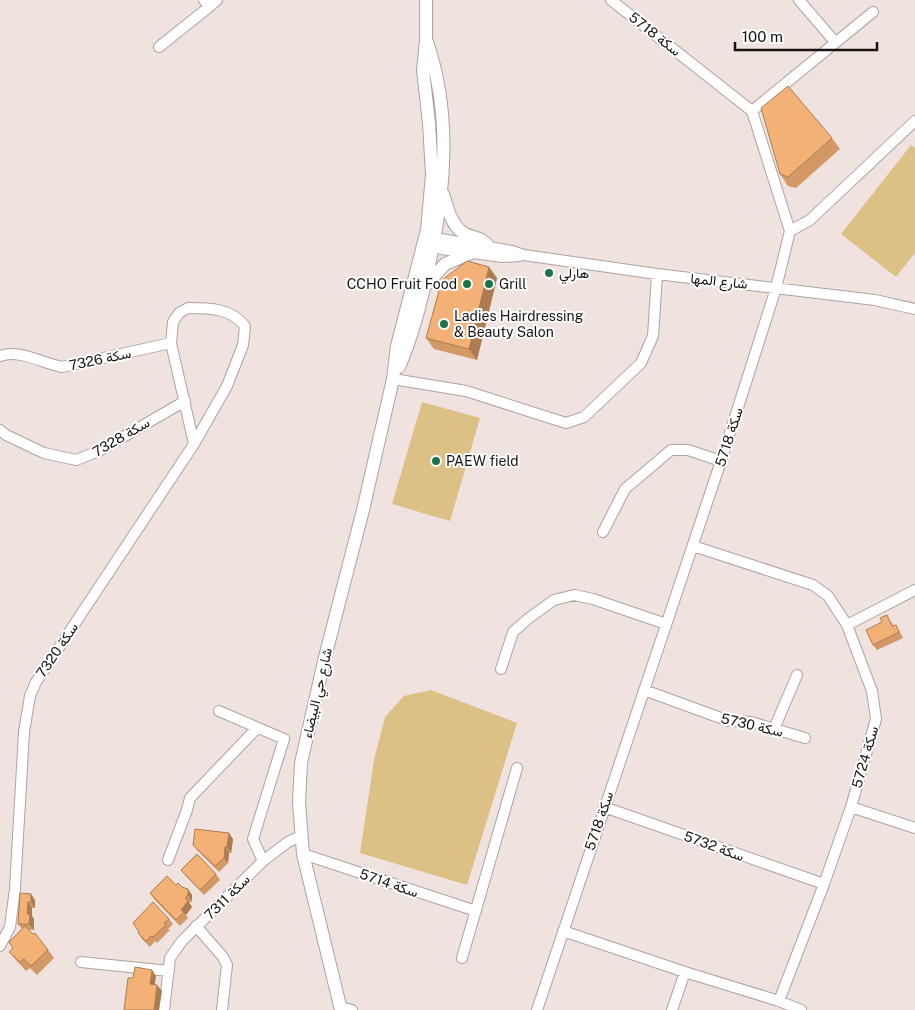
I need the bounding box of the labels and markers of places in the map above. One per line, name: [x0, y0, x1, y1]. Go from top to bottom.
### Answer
place label: هارلي: [559, 265, 590, 285]
marker: هارلي: [543, 267, 555, 279]
place label: CCHO Fruit Food: [347, 276, 457, 292]
place label: Grill: [499, 276, 527, 292]
marker: CCHO Fruit Food: [461, 278, 473, 290]
marker: Grill: [483, 278, 495, 290]
place label: Ladies Hairdressing & Beauty Salon: [454, 308, 584, 340]
marker: Ladies Hairdressing & Beauty Salon: [438, 318, 450, 330]
place label: PAEW field: [446, 453, 519, 469]
marker: PAEW field: [430, 455, 442, 467]

